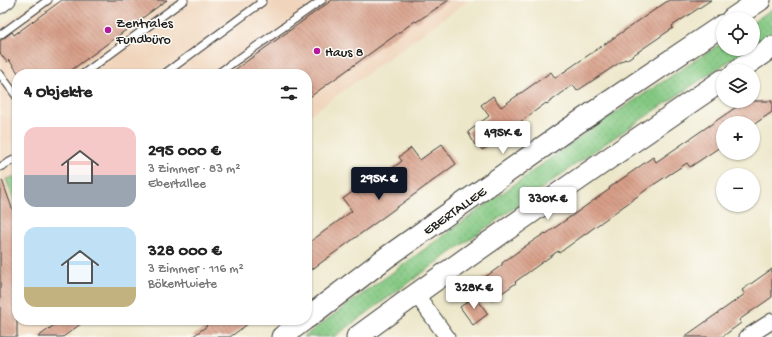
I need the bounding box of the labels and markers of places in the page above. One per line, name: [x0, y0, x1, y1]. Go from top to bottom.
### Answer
place label: Zentrales Fundbüro: [115, 16, 174, 49]
marker: Zentrales Fundbüro: [103, 25, 113, 35]
place label: Haus 8: [325, 45, 364, 62]
marker: Haus 8: [312, 46, 322, 56]
pin: 495K €: [470, 121, 536, 155]
pin: 295K €: [346, 167, 412, 201]
pin: 330K €: [515, 187, 581, 221]
pin: 328K €: [441, 276, 507, 310]

